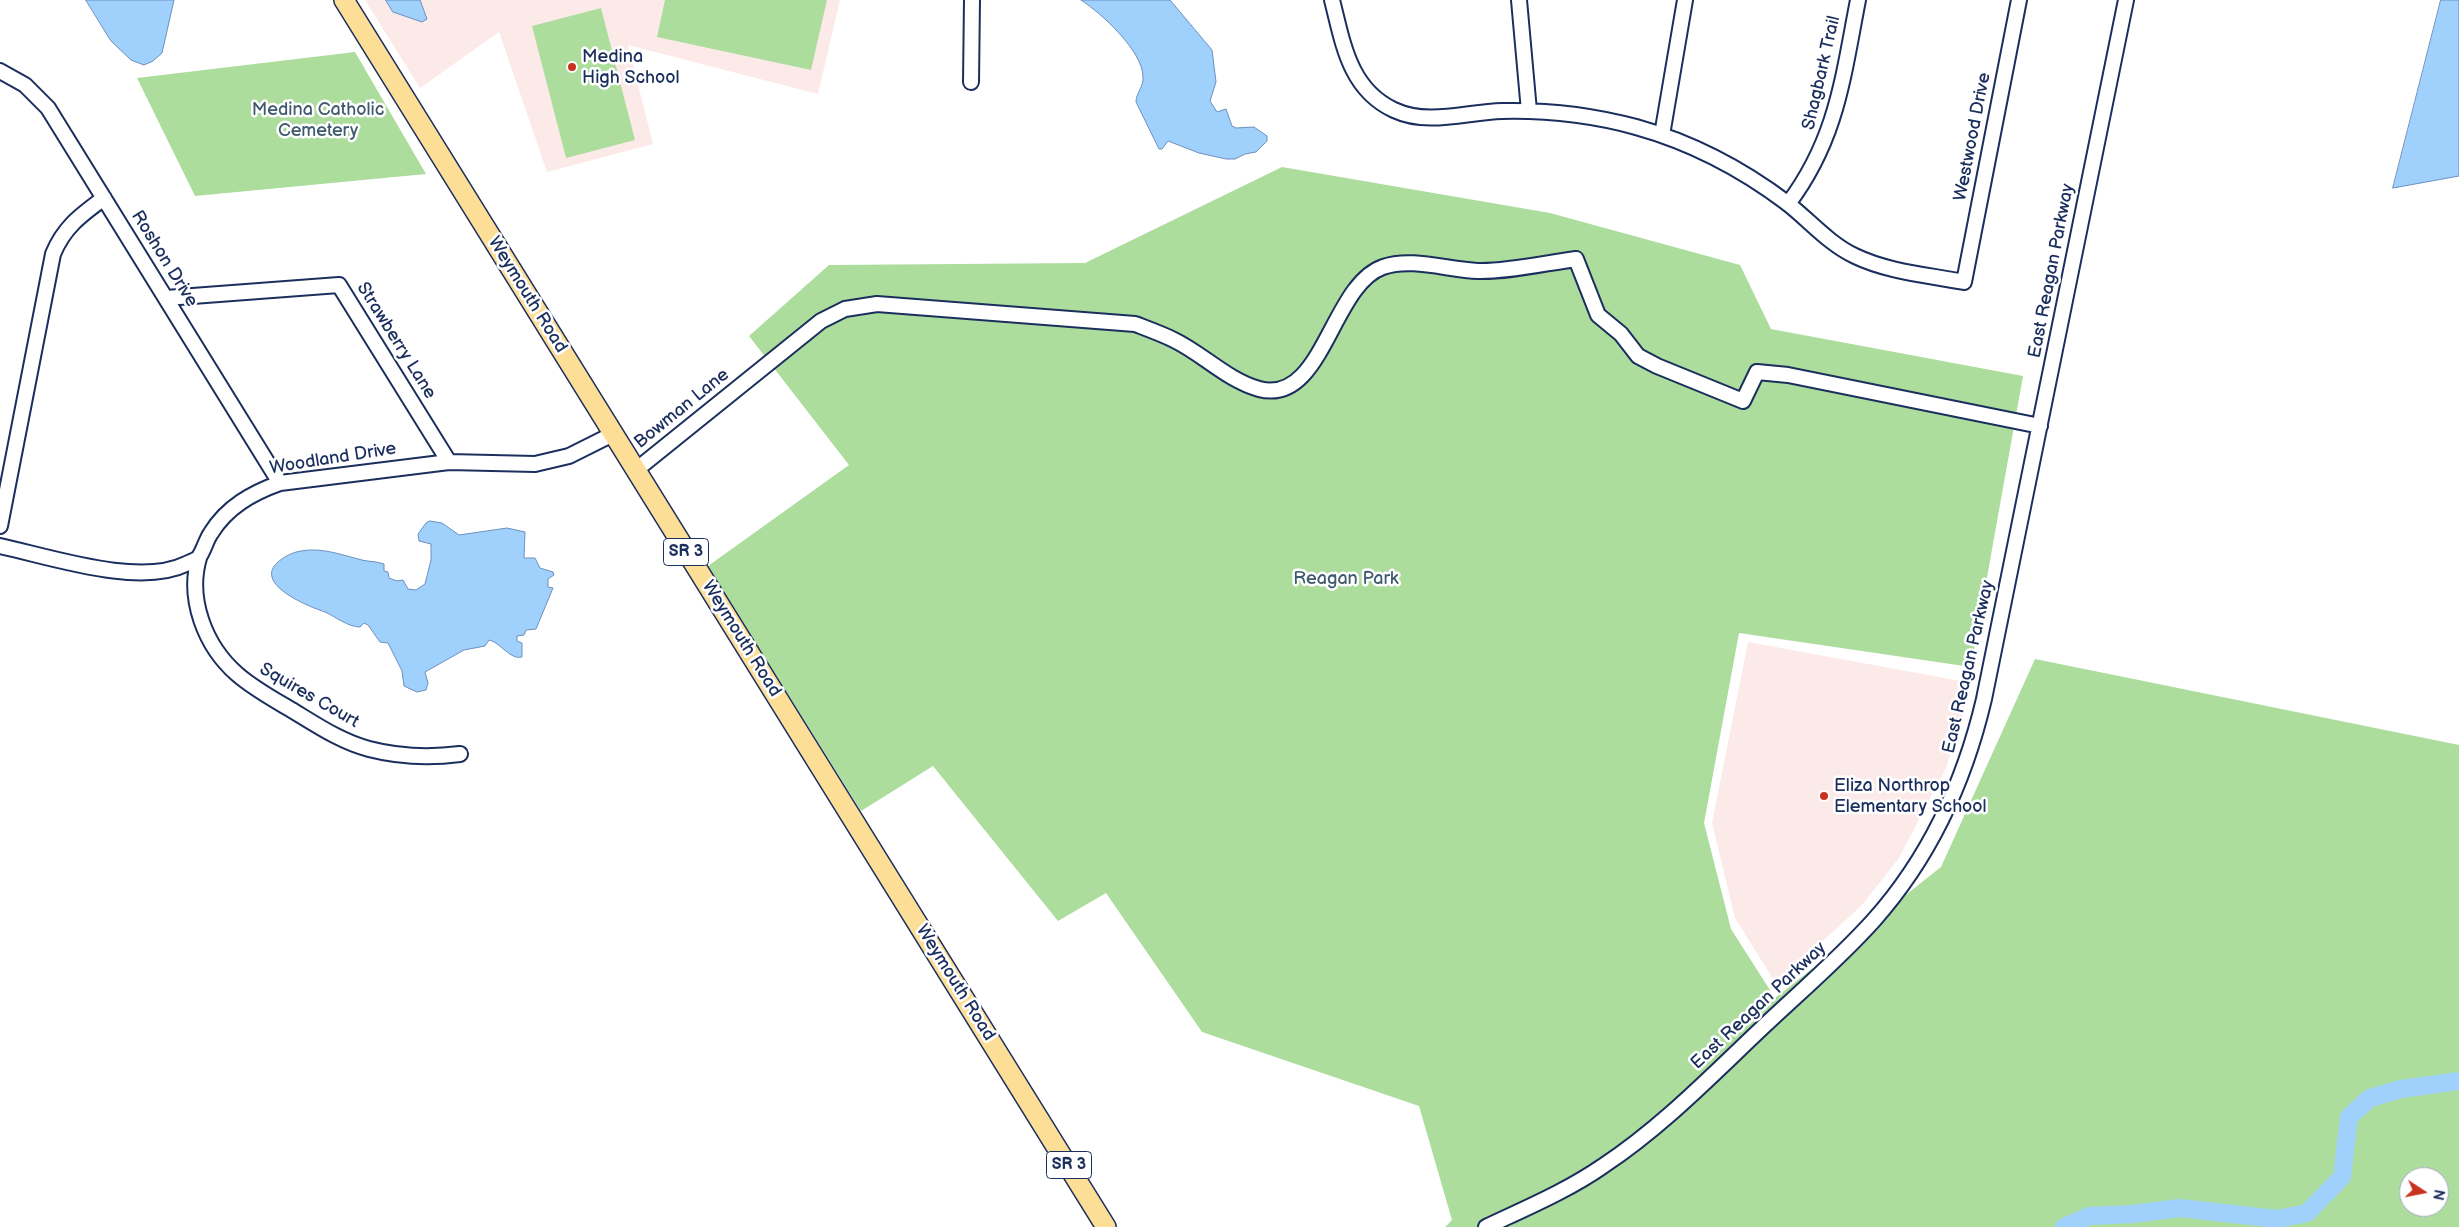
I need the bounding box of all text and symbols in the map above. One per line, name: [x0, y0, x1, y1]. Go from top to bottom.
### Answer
street label: Shagbark Trail: [1798, 14, 1846, 132]
place label: Medina High School: [582, 46, 679, 88]
marker: Medina High School: [566, 61, 578, 73]
street label: Westwood Drive: [1950, 71, 1996, 203]
park label: Medina Catholic Cemetery: [252, 99, 384, 142]
street label: East Reagan Parkway: [2025, 182, 2079, 360]
street label: Roshon Drive: [126, 207, 202, 311]
street label: Weymouth Road: [483, 233, 571, 357]
street label: Strawberry Lane: [352, 279, 440, 403]
street label: Bowman Lane: [630, 364, 734, 454]
street label: Woodland Drive: [268, 438, 398, 480]
road number: SR 3: [664, 538, 708, 566]
park label: Reagan Park: [1293, 568, 1399, 590]
street label: Weymouth Road: [697, 577, 785, 701]
street label: East Reagan Parkway: [1939, 578, 1999, 756]
street label: Squires Court: [255, 659, 363, 733]
place label: Eliza Northrop Elementary School: [1834, 775, 1987, 818]
marker: Eliza Northrop Elementary School: [1818, 790, 1830, 802]
street label: Weymouth Road: [911, 921, 999, 1045]
street label: East Reagan Parkway: [1687, 938, 1831, 1074]
road number: SR 3: [1046, 1152, 1092, 1178]
north arrow: [2399, 1167, 2449, 1217]
text: N: [2429, 1188, 2448, 1202]

